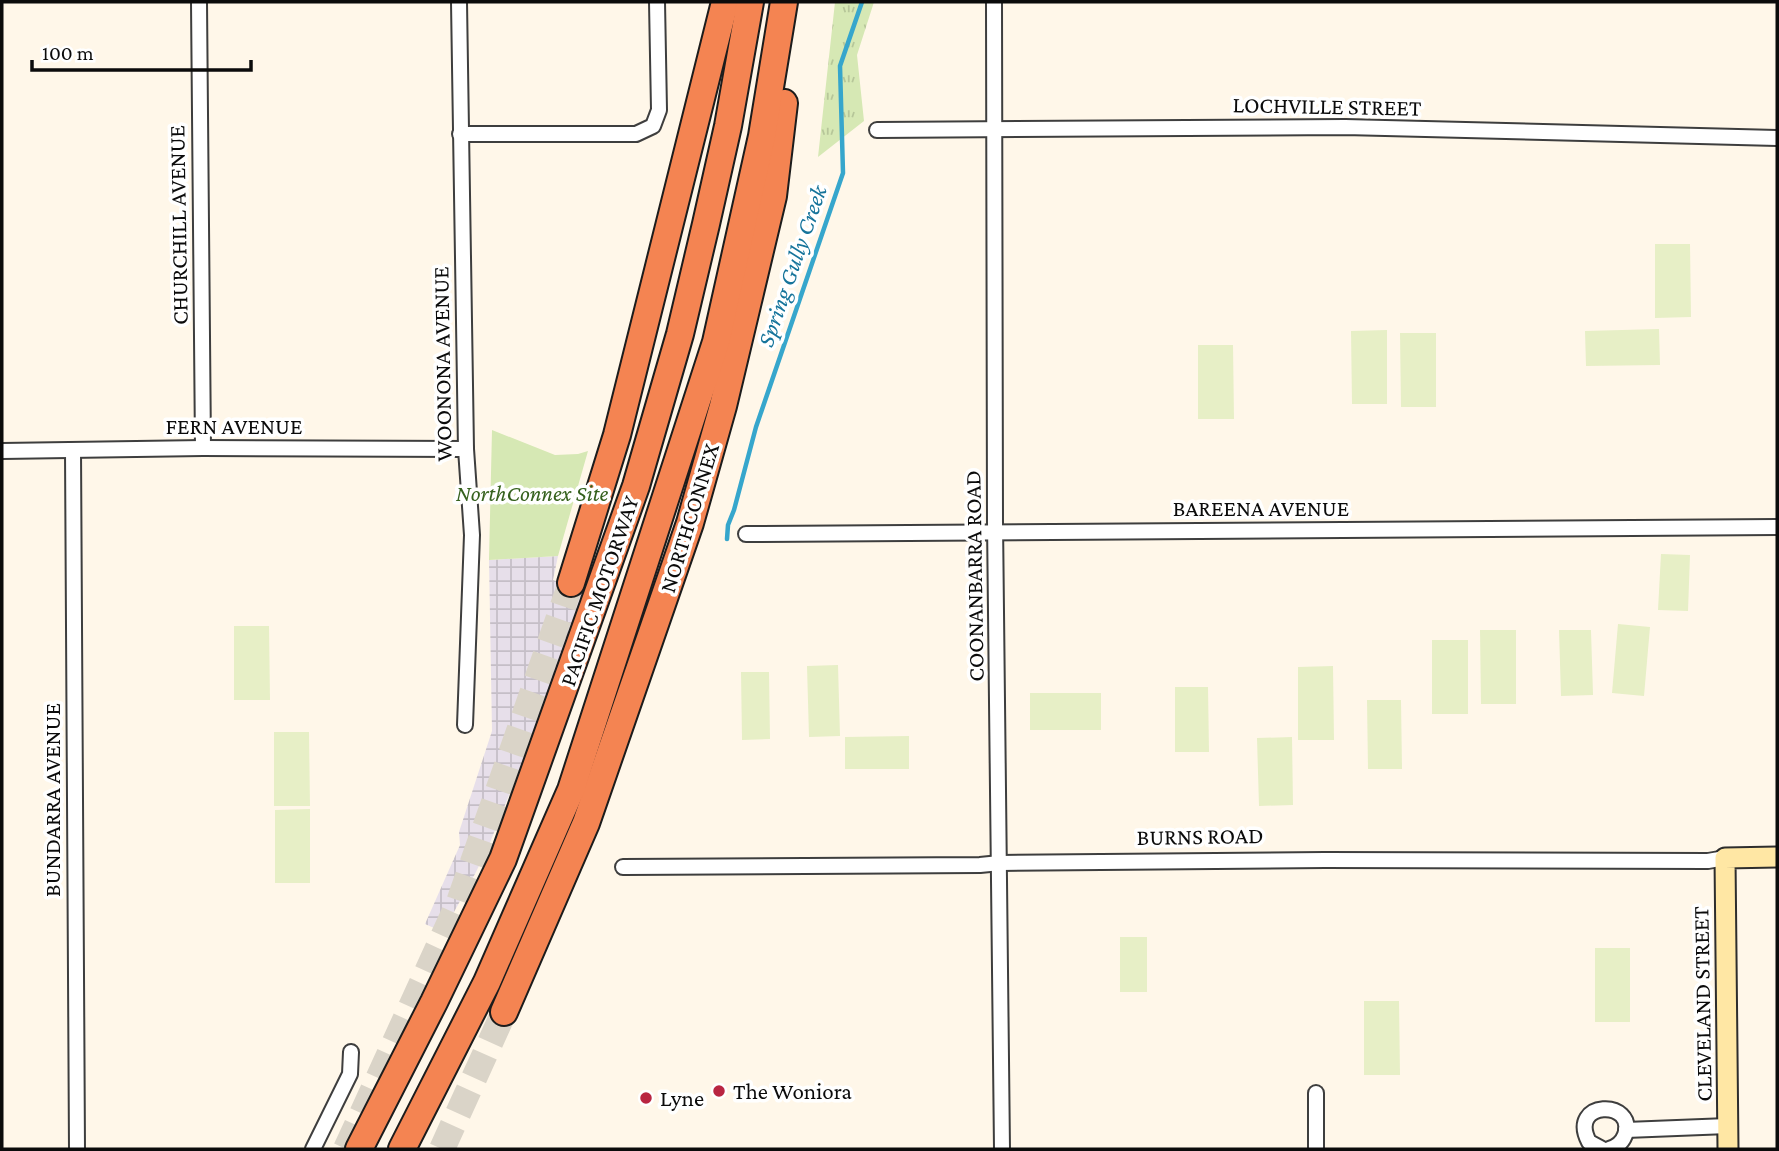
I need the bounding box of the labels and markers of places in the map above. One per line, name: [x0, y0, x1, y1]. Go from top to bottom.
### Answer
place label: The Woniora: [733, 1078, 852, 1104]
marker: The Woniora: [711, 1083, 727, 1099]
place label: Lyne: [660, 1085, 704, 1111]
marker: Lyne: [638, 1090, 654, 1106]

